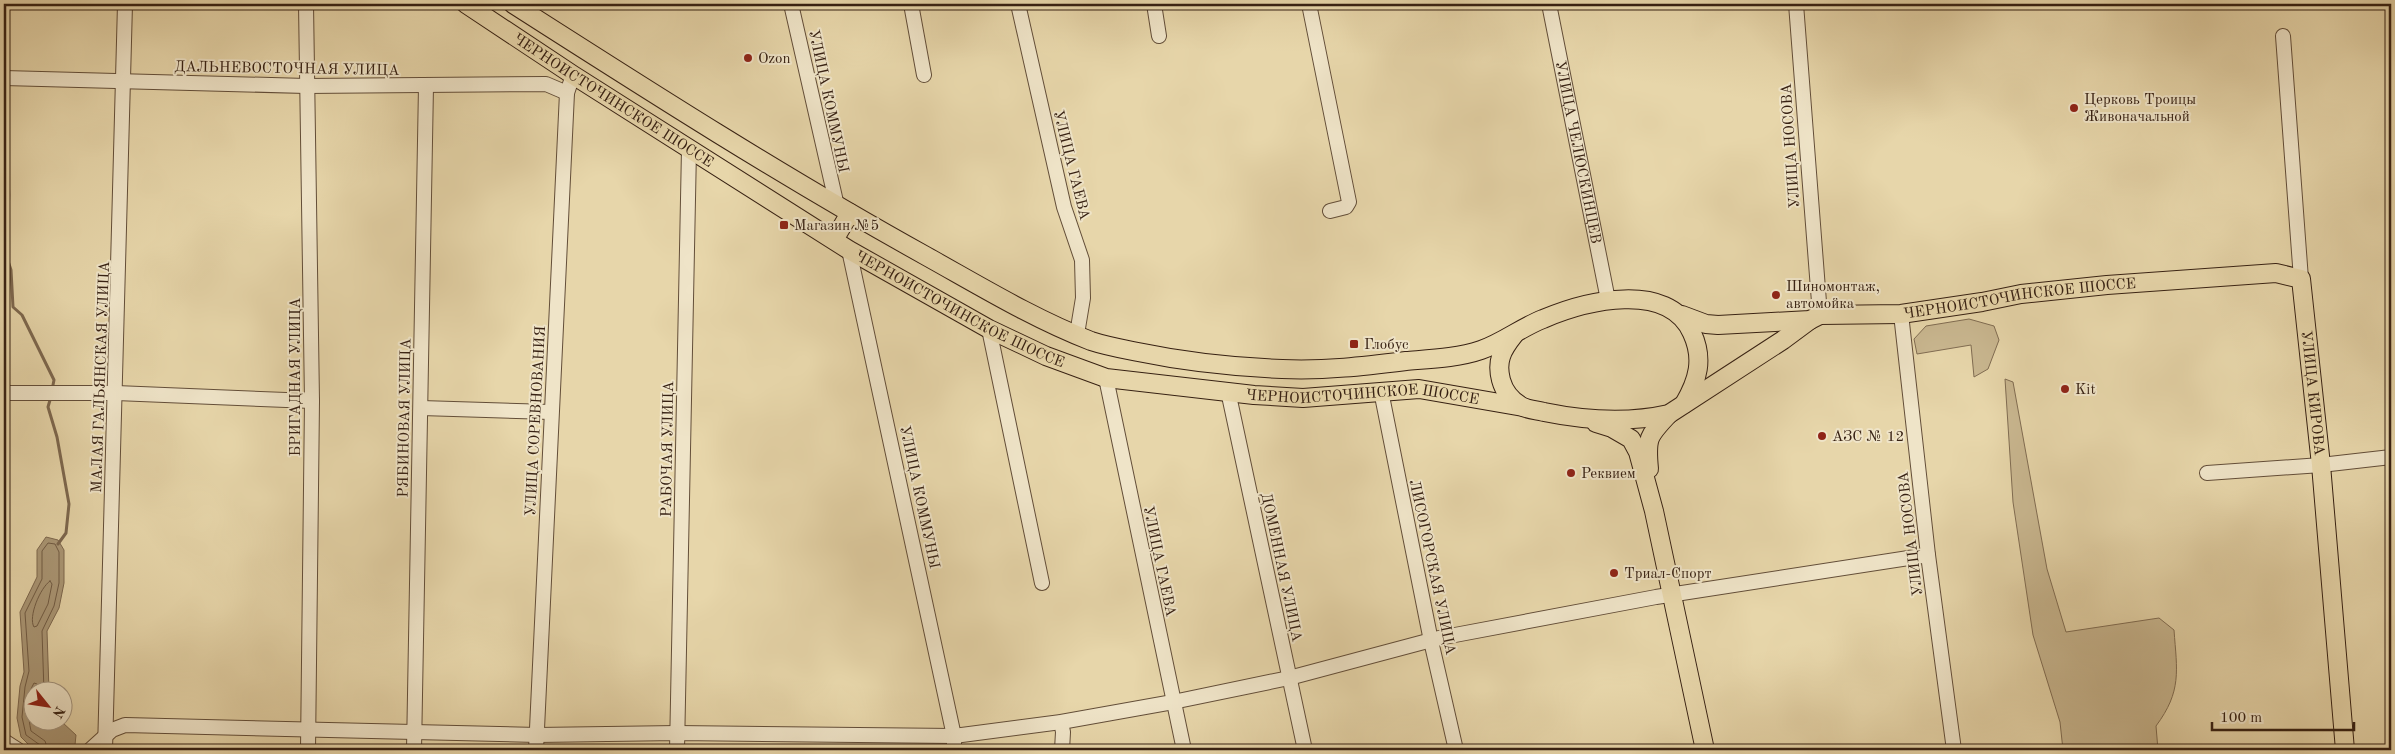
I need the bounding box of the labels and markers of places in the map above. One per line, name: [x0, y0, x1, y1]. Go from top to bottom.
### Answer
marker: Ozon: [742, 52, 754, 64]
place label: Ozon: [758, 52, 791, 67]
place label: Церковь Троицы Живоначальной: [2084, 93, 2196, 125]
marker: Церковь Троицы Живоначальной: [2068, 102, 2080, 114]
marker: Магазин №5: [778, 219, 790, 231]
place label: Магазин №5: [794, 219, 879, 234]
place label: Шиномонтаж, автомойка: [1786, 280, 1880, 312]
marker: Шиномонтаж, автомойка: [1770, 289, 1782, 301]
marker: Глобус: [1348, 338, 1360, 350]
place label: Глобус: [1364, 338, 1409, 353]
marker: Kit: [2059, 383, 2071, 395]
place label: Kit: [2075, 383, 2096, 398]
marker: АЗС № 12: [1816, 430, 1828, 442]
place label: АЗС № 12: [1832, 430, 1904, 445]
marker: Реквием: [1565, 467, 1577, 479]
place label: Реквием: [1581, 467, 1636, 482]
marker: Триал-Спорт: [1608, 567, 1620, 579]
place label: Триал-Спорт: [1624, 567, 1712, 582]

